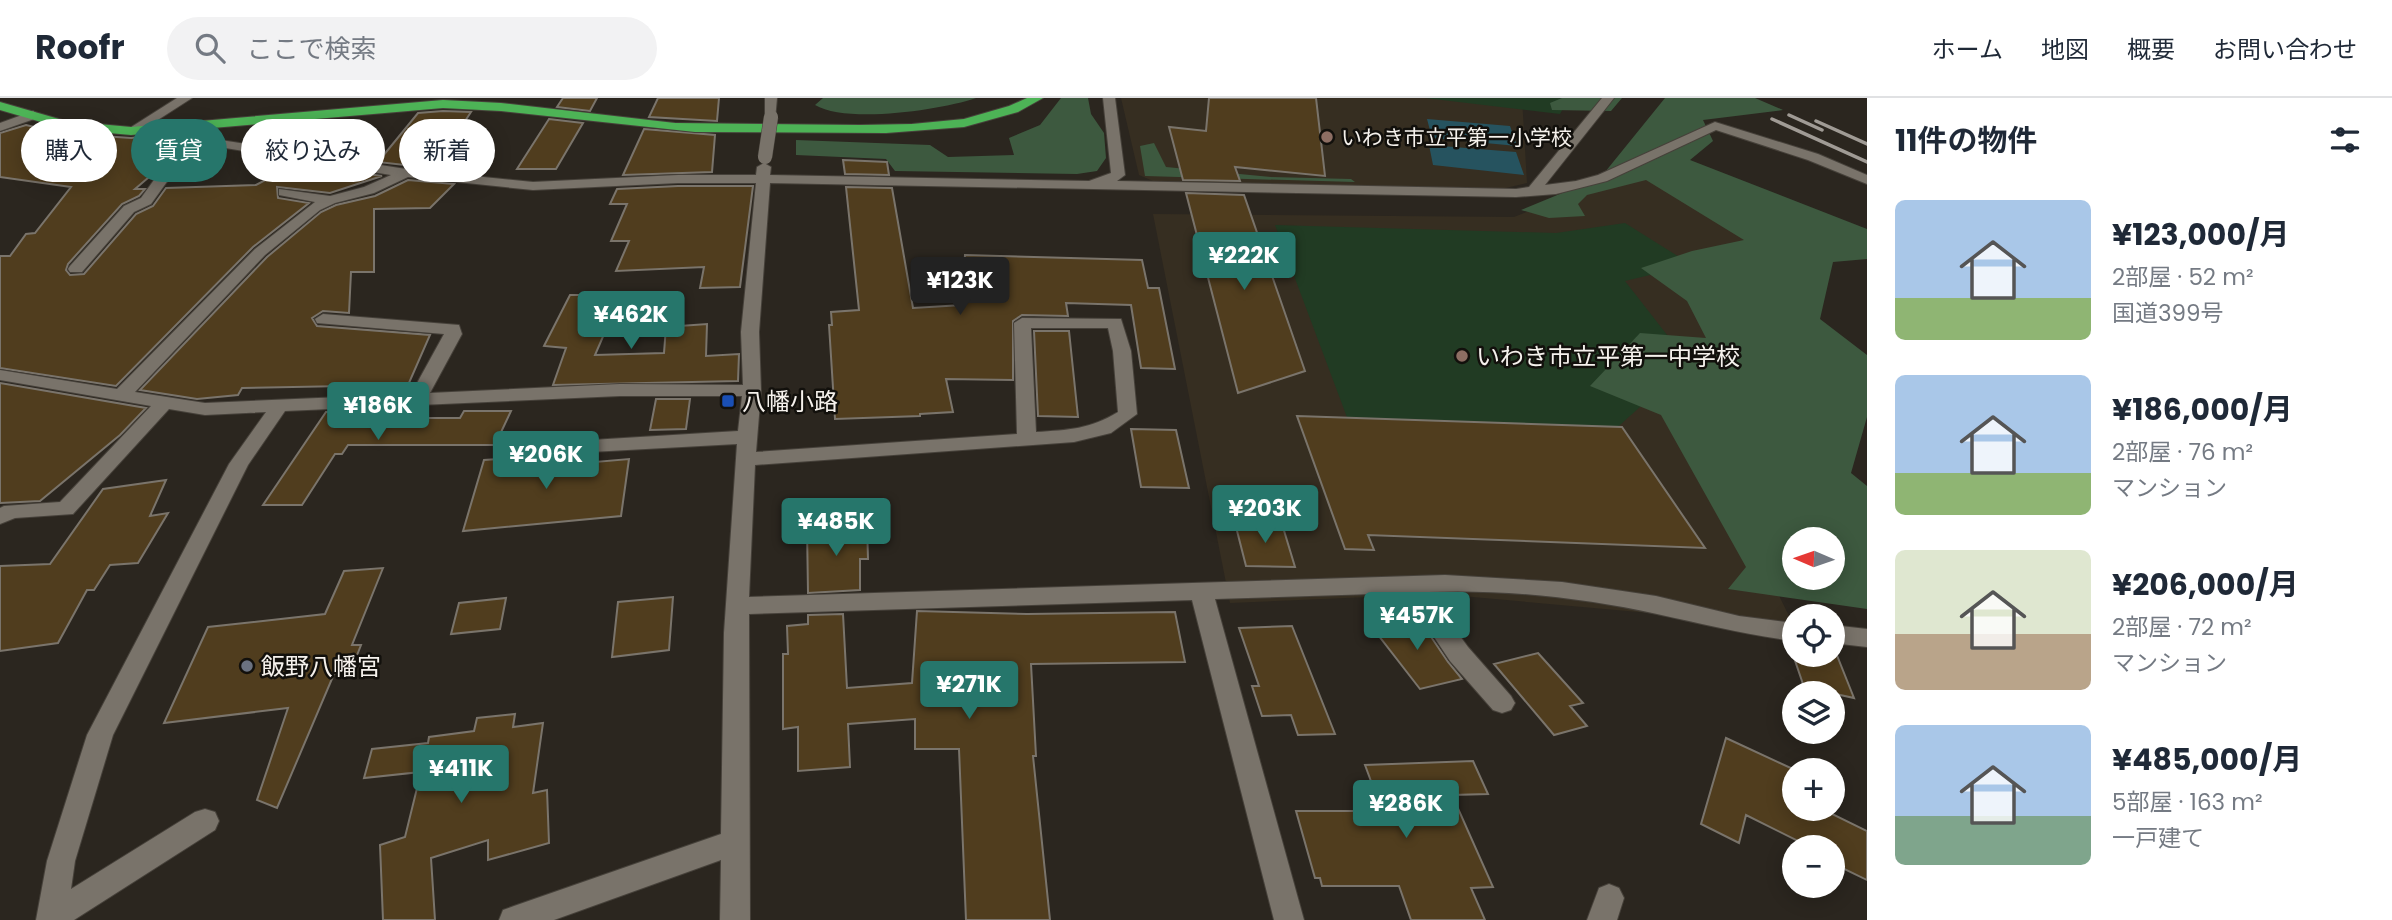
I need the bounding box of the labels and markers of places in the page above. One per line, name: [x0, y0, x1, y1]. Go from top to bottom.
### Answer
place label: いわき市立平第一小学校: [1341, 123, 1572, 152]
marker: いわき市立平第一小学校: [1319, 129, 1335, 145]
pin: ¥222K: [1195, 232, 1293, 292]
pin: ¥123K: [911, 258, 1009, 317]
pin: ¥462K: [582, 292, 680, 351]
place label: いわき市立平第一中学校: [1476, 340, 1740, 373]
marker: いわき市立平第一中学校: [1454, 348, 1470, 364]
pin: ¥186K: [329, 382, 427, 442]
place label: 八幡小路: [742, 385, 838, 418]
marker: 八幡小路: [720, 393, 736, 409]
pin: ¥206K: [497, 432, 595, 491]
pin: ¥203K: [1216, 486, 1314, 545]
pin: ¥485K: [787, 498, 885, 558]
pin: ¥457K: [1368, 592, 1466, 652]
place label: 飯野八幡宮: [261, 650, 381, 683]
marker: 飯野八幡宮: [239, 658, 255, 674]
pin: ¥271K: [920, 662, 1018, 721]
pin: ¥411K: [412, 746, 510, 805]
pin: ¥286K: [1357, 780, 1455, 840]

